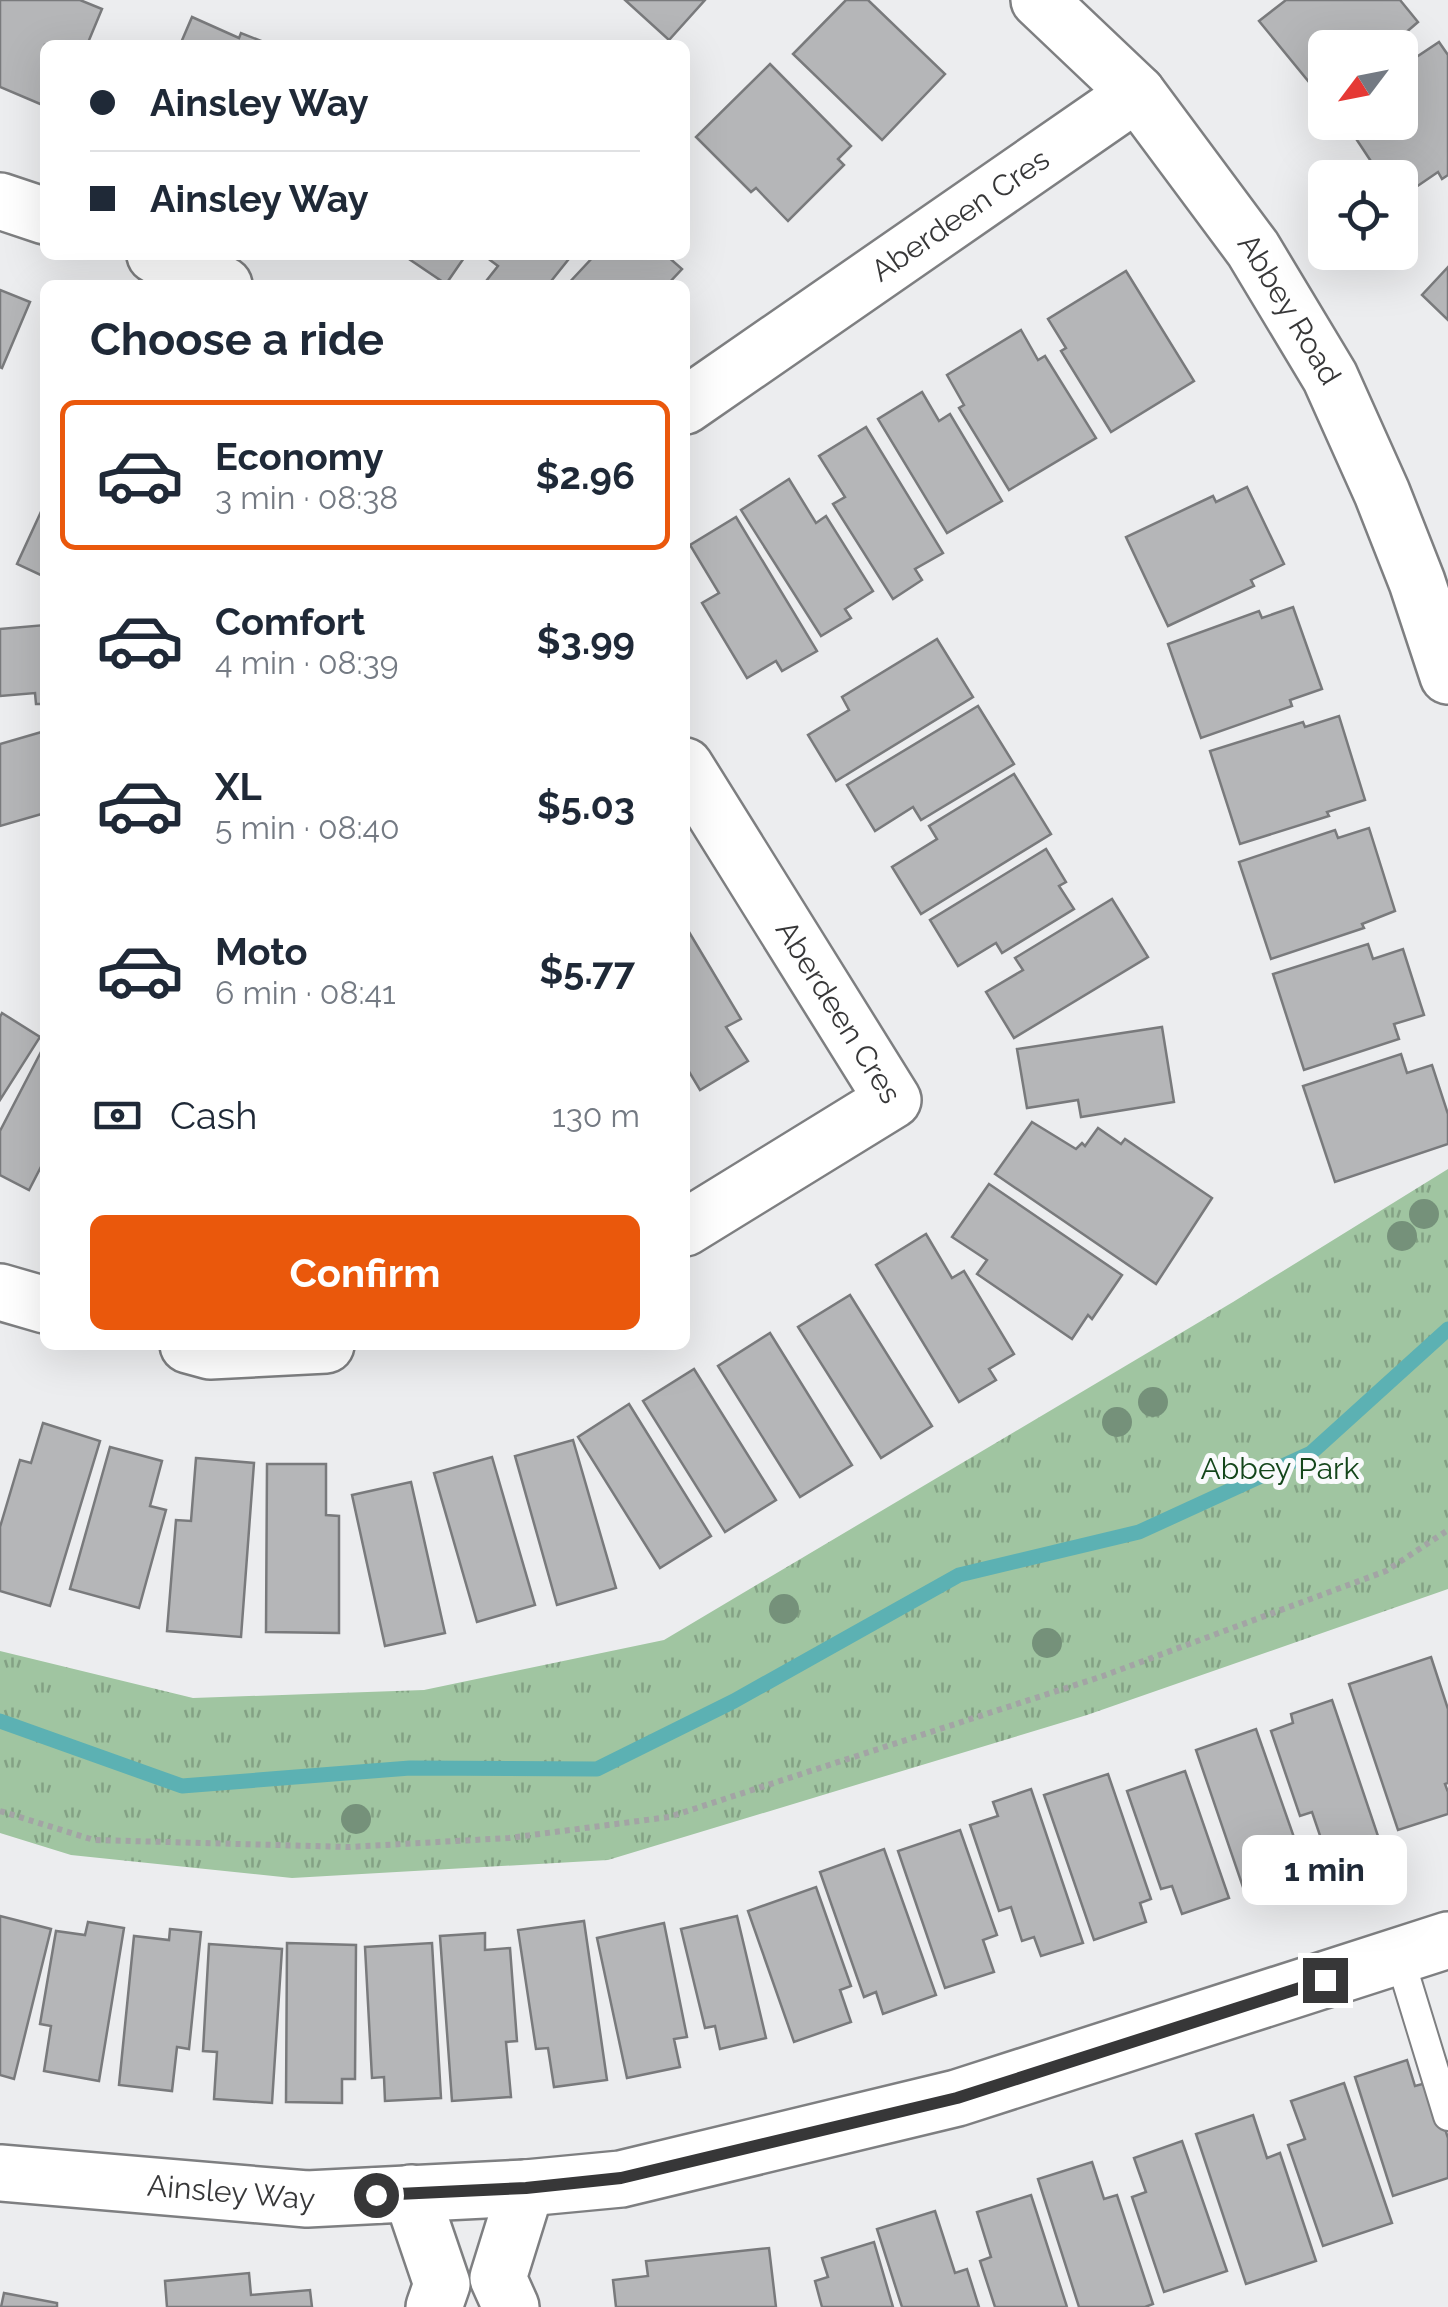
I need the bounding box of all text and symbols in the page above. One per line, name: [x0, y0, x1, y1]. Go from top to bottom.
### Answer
north arrow: [1308, 30, 1418, 140]
map controls: [1308, 30, 1418, 270]
text: Ainsley Way: [150, 80, 369, 125]
street label: Aberdeen Cres: [865, 141, 1056, 289]
button: locate: [1308, 160, 1418, 270]
text: Ainsley Way: [150, 176, 369, 221]
street label: Abbey Road: [1231, 227, 1348, 391]
text: Choose a ride: [90, 313, 384, 366]
icon: car: [95, 430, 185, 520]
text: Economy: [215, 434, 384, 479]
text: $2.96: [535, 453, 635, 498]
text: 3 min · 08:38: [215, 479, 398, 516]
icon: car: [95, 595, 185, 685]
text: Comfort: [215, 599, 365, 644]
text: $3.99: [537, 618, 635, 663]
text: 4 min · 08:39: [215, 644, 398, 681]
icon: car: [95, 760, 185, 850]
text: XL: [215, 764, 262, 809]
text: $5.03: [537, 783, 635, 828]
text: 5 min · 08:40: [215, 809, 400, 846]
street label: Aberdeen Cres: [769, 914, 909, 1110]
icon: car: [95, 925, 185, 1015]
text: Moto: [215, 929, 308, 974]
text: $5.77: [539, 948, 635, 993]
text: 6 min · 08:41: [215, 974, 396, 1011]
icon: cash: [90, 1088, 145, 1143]
text: Cash: [170, 1093, 257, 1138]
text: 130 m: [552, 1097, 640, 1134]
button: Confirm: [90, 1215, 640, 1330]
park label: Abbey Park: [1201, 1451, 1360, 1486]
callout: 1 min: [1242, 1835, 1408, 1905]
text: 1 min: [1284, 1851, 1365, 1888]
route end: [1303, 1958, 1348, 2003]
street label: Ainsley Way: [146, 2168, 316, 2217]
route start: [354, 2173, 399, 2218]

